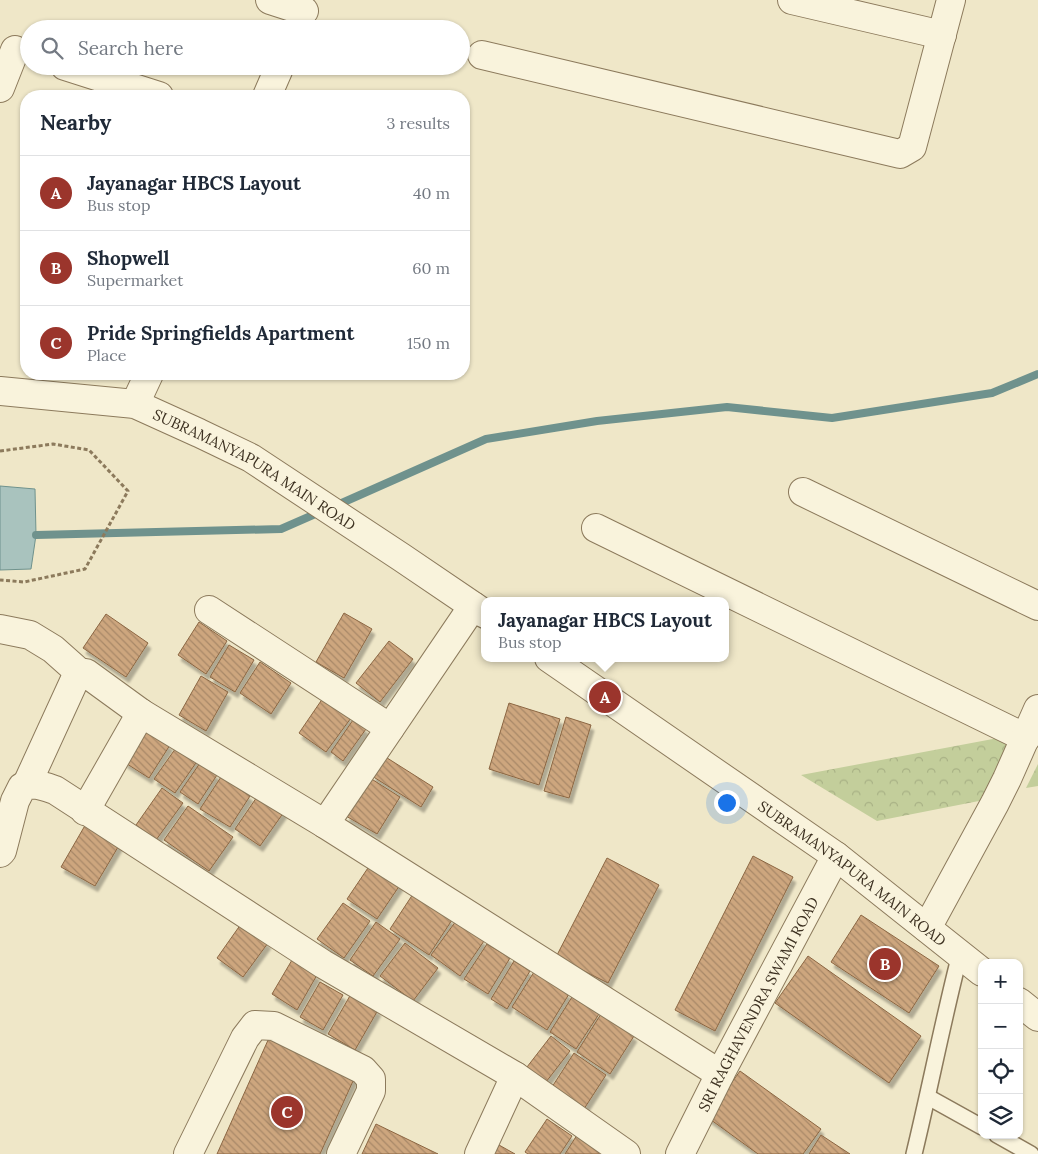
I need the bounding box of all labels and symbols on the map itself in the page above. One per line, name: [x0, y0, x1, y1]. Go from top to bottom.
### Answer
street label: SUBRAMANYAPURA MAIN ROAD: [150, 404, 360, 534]
pin: A: [589, 678, 621, 716]
your location: [714, 790, 740, 816]
street label: SUBRAMANYAPURA MAIN ROAD: [755, 796, 951, 950]
street label: SRI RAGHAVENDRA SWAMI ROAD: [693, 893, 822, 1114]
pin: B: [869, 945, 901, 983]
pin: C: [271, 1093, 303, 1131]

